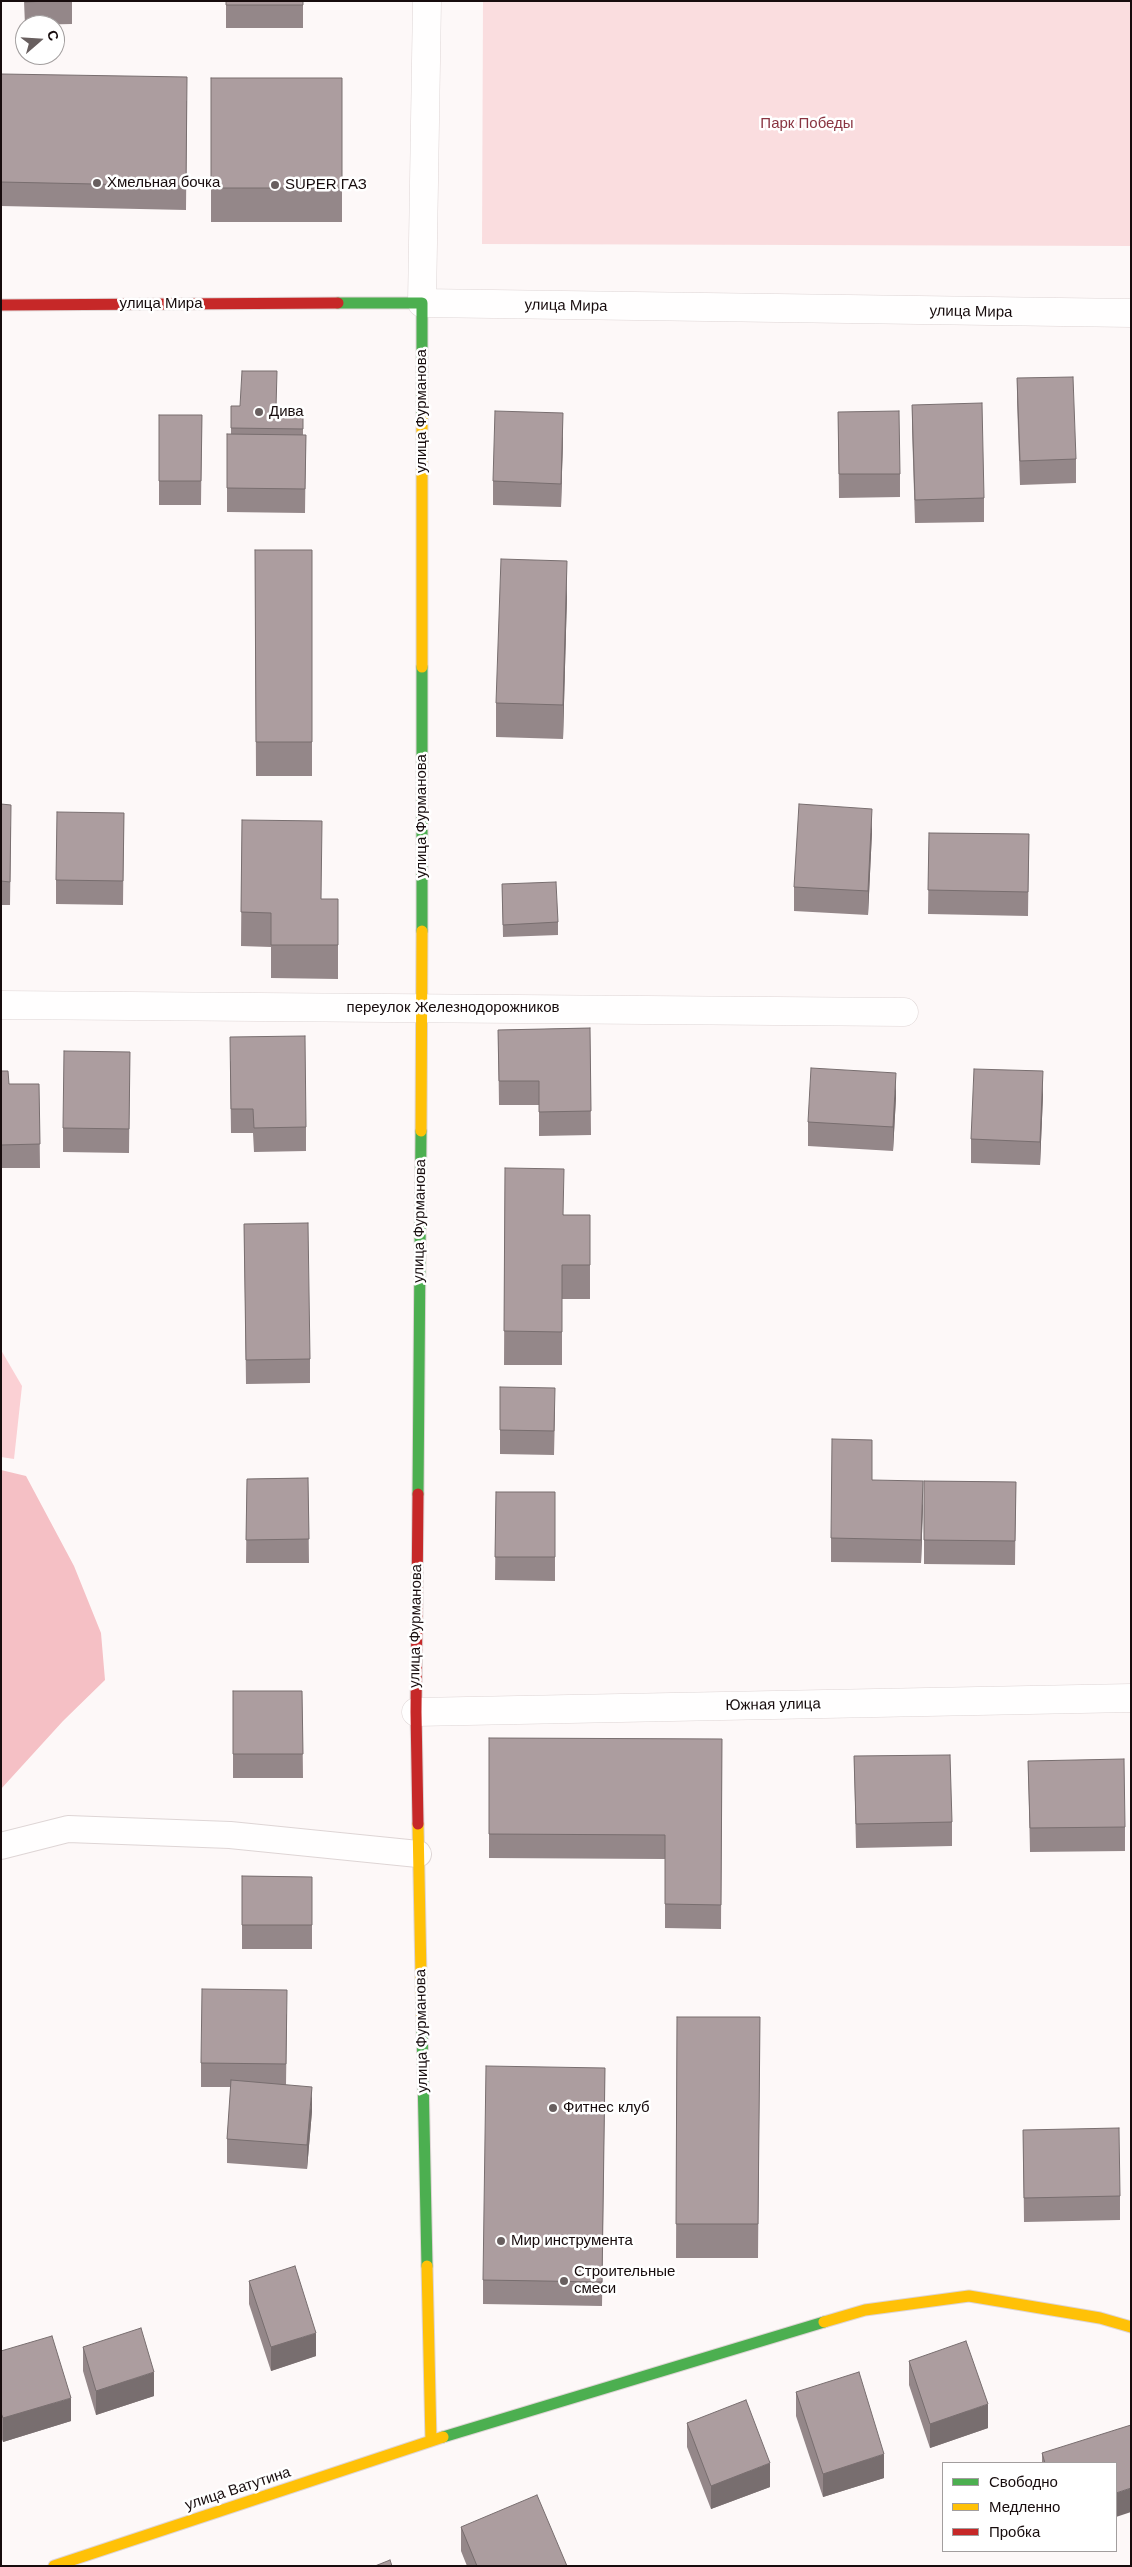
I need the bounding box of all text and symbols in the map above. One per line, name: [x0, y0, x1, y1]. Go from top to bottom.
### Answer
north arrow: [15, 15, 65, 65]
text: С: [44, 28, 62, 43]
park label: Парк Победы: [760, 115, 854, 133]
place label: Хмельная бочка: [107, 174, 220, 192]
place label: SUPER ГАЗ: [285, 176, 367, 194]
marker: Хмельная бочка: [91, 177, 103, 189]
marker: SUPER ГАЗ: [269, 179, 281, 191]
street label: улица Мира: [120, 295, 202, 313]
street label: улица Мира: [524, 296, 608, 316]
street label: улица Мира: [929, 302, 1013, 322]
street label: улица Фурманова: [413, 349, 431, 473]
place label: Дива: [269, 403, 304, 421]
marker: Дива: [253, 406, 265, 418]
street label: улица Фурманова: [413, 754, 431, 878]
street label: переулок Железнодорожников: [347, 999, 559, 1017]
street label: улица Фурманова: [410, 1159, 430, 1283]
street label: улица Фурманова: [406, 1564, 426, 1688]
street label: Южная улица: [725, 1695, 821, 1715]
street label: улица Фурманова: [412, 1969, 432, 2093]
place label: Фитнес клуб: [563, 2099, 650, 2117]
marker: Фитнес клуб: [547, 2102, 559, 2114]
place label: Мир инструмента: [511, 2232, 633, 2250]
marker: Мир инструмента: [495, 2235, 507, 2247]
place label: Строительные смеси: [574, 2263, 675, 2298]
marker: Строительные смеси: [558, 2275, 570, 2287]
legend: [942, 2462, 1117, 2552]
street label: улица Ватутина: [183, 2463, 293, 2515]
text: Свободно: [989, 2473, 1058, 2490]
text: Медленно: [989, 2498, 1060, 2515]
text: Пробка: [989, 2523, 1040, 2540]

